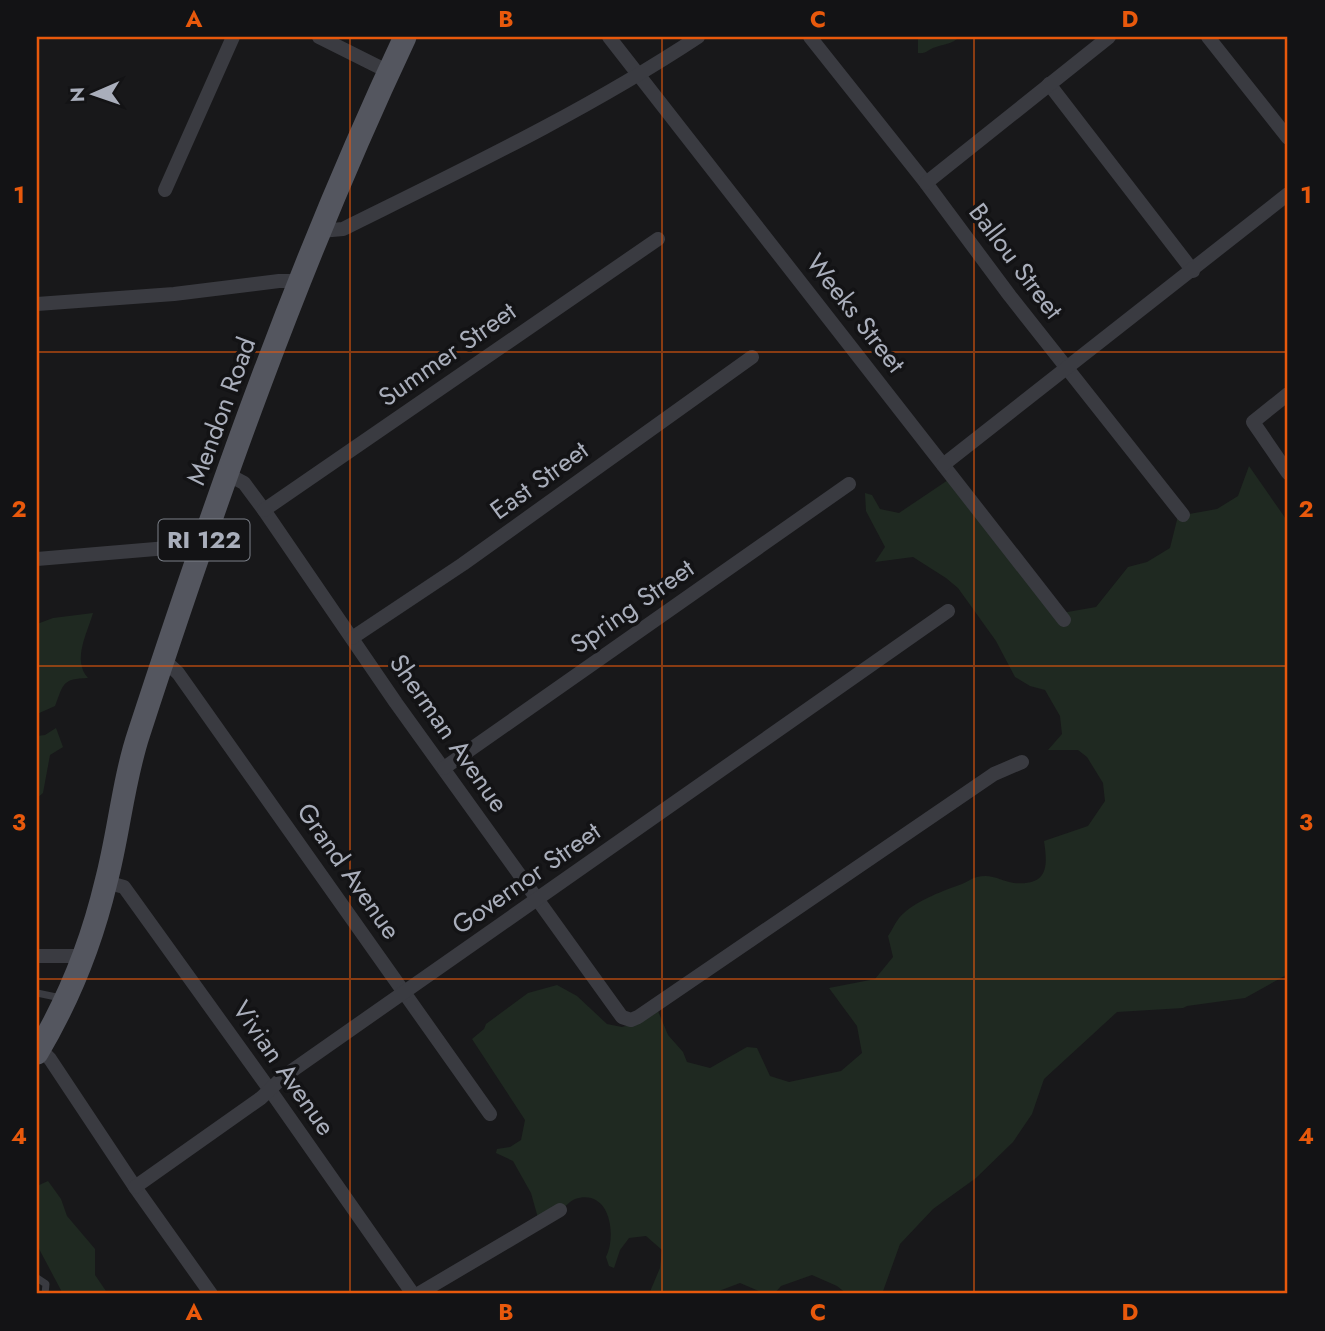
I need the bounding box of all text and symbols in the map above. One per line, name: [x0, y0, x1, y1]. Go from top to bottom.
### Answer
text: A: [185, 2, 203, 36]
text: B: [498, 2, 514, 36]
text: C: [810, 2, 826, 36]
text: D: [1122, 2, 1139, 36]
north arrow: [60, 60, 130, 130]
text: N: [64, 87, 91, 103]
text: 1: [13, 178, 25, 212]
text: 1: [1300, 178, 1312, 212]
street label: Ballou Street: [960, 195, 1073, 328]
street label: Weeks Street: [797, 245, 915, 381]
street label: Summer Street: [370, 292, 524, 416]
street label: Mendon Road: [177, 332, 265, 490]
street label: East Street: [482, 431, 597, 529]
text: 2: [11, 492, 27, 526]
text: 2: [1298, 492, 1314, 526]
road number: RI 122: [158, 520, 249, 560]
street label: Spring Street: [563, 549, 702, 663]
street label: Sherman Avenue: [380, 646, 518, 820]
street label: Grand Avenue: [288, 795, 410, 947]
text: 3: [12, 805, 26, 839]
text: 3: [1299, 805, 1313, 839]
street label: Governor Street: [444, 812, 609, 943]
street label: Vivian Avenue: [223, 993, 345, 1143]
text: 4: [11, 1119, 27, 1153]
text: 4: [1298, 1119, 1314, 1153]
text: A: [185, 1295, 203, 1329]
text: B: [498, 1295, 514, 1329]
text: C: [810, 1295, 826, 1329]
text: D: [1122, 1295, 1139, 1329]

